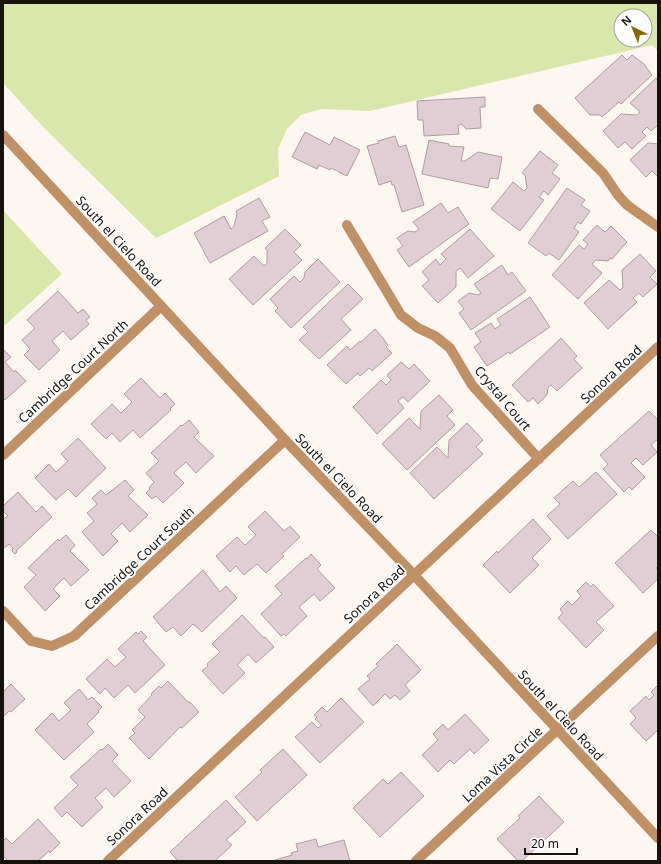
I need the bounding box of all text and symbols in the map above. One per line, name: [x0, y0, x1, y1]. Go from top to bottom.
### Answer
north arrow: [613, 8, 653, 48]
text: N: [617, 12, 634, 29]
street label: South el Cielo Road: [72, 192, 166, 290]
street label: Cambridge Court North: [14, 315, 132, 427]
street label: Sonora Road: [576, 341, 646, 407]
street label: Crystal Court: [471, 362, 536, 434]
street label: South el Cielo Road: [292, 429, 386, 527]
street label: Cambridge Court South: [80, 502, 198, 614]
street label: Sonora Road: [339, 561, 409, 627]
street label: South el Cielo Road: [514, 666, 608, 764]
street label: Loma Vista Circle: [458, 722, 546, 806]
street label: Sonora Road: [102, 783, 172, 849]
scale bar: [525, 830, 577, 856]
text: 20 m: [531, 835, 559, 852]

